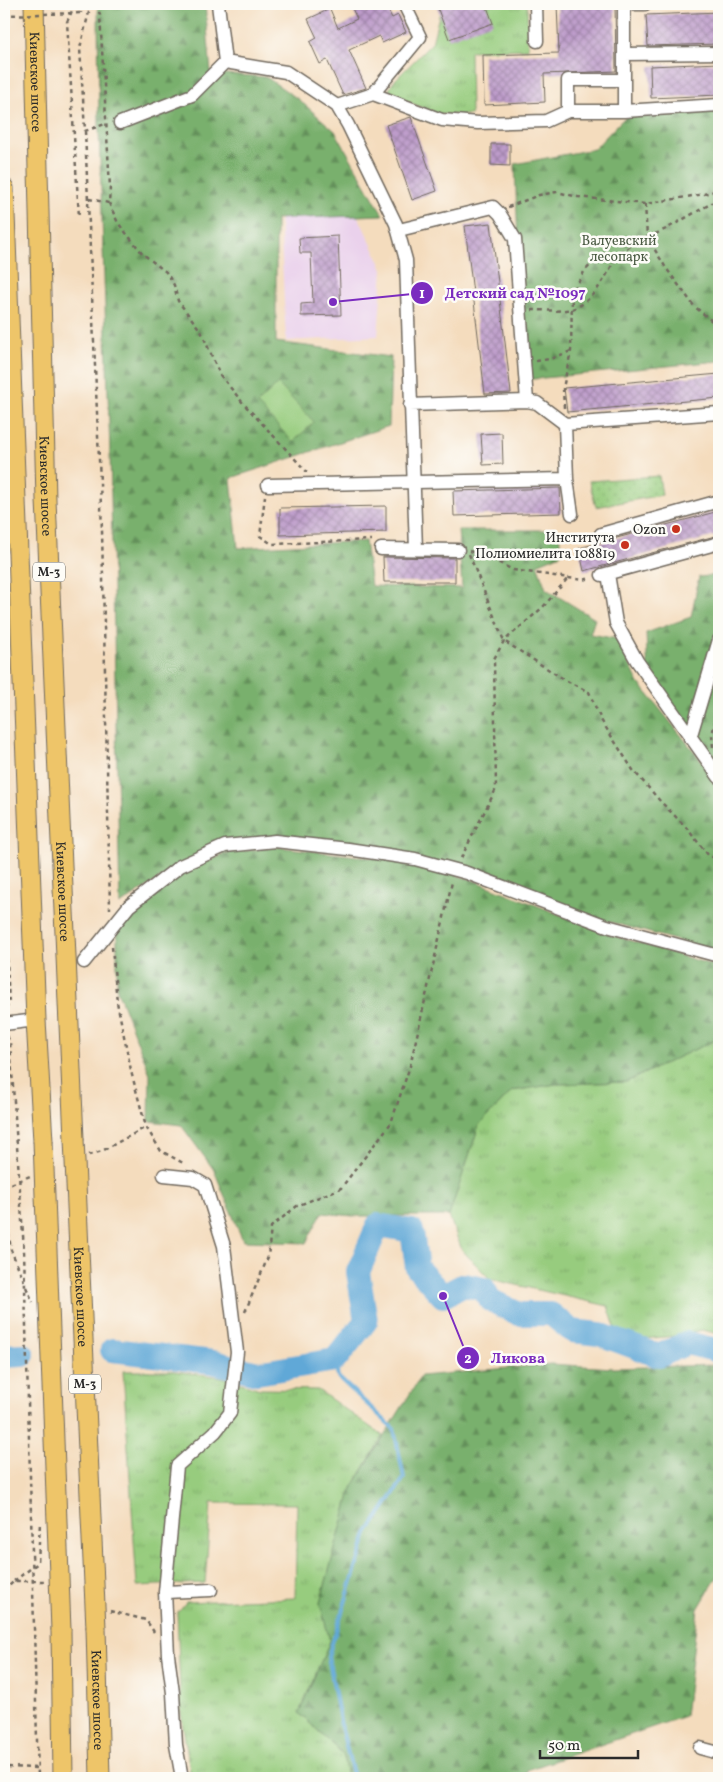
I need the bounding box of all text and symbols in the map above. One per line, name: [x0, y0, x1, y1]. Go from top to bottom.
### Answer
street label: Киевское шоссе: [24, 32, 45, 133]
park label: Валуевский лесопарк: [581, 232, 657, 267]
callout: Детский сад №1097: [409, 278, 595, 308]
text: 1: [419, 284, 425, 305]
text: Детский сад №1097: [444, 284, 586, 305]
street label: Киевское шоссе: [33, 435, 56, 537]
place label: Ozon: [633, 521, 666, 540]
marker: Ozon: [670, 523, 682, 535]
place label: Института Полиомиелита 108819: [475, 529, 615, 564]
marker: Института Полиомиелита 108819: [619, 539, 631, 551]
road number: М-3: [33, 562, 65, 582]
street label: Киевское шоссе: [50, 841, 73, 943]
street label: Киевское шоссе: [68, 1246, 91, 1348]
callout: Ликова: [456, 1343, 555, 1373]
text: 2: [464, 1349, 472, 1370]
text: Ликова: [491, 1349, 545, 1370]
road number: М-3: [69, 1375, 101, 1394]
street label: Киевское шоссе: [86, 1650, 107, 1751]
scale bar: [540, 1727, 638, 1759]
text: 50 m: [548, 1736, 580, 1757]

